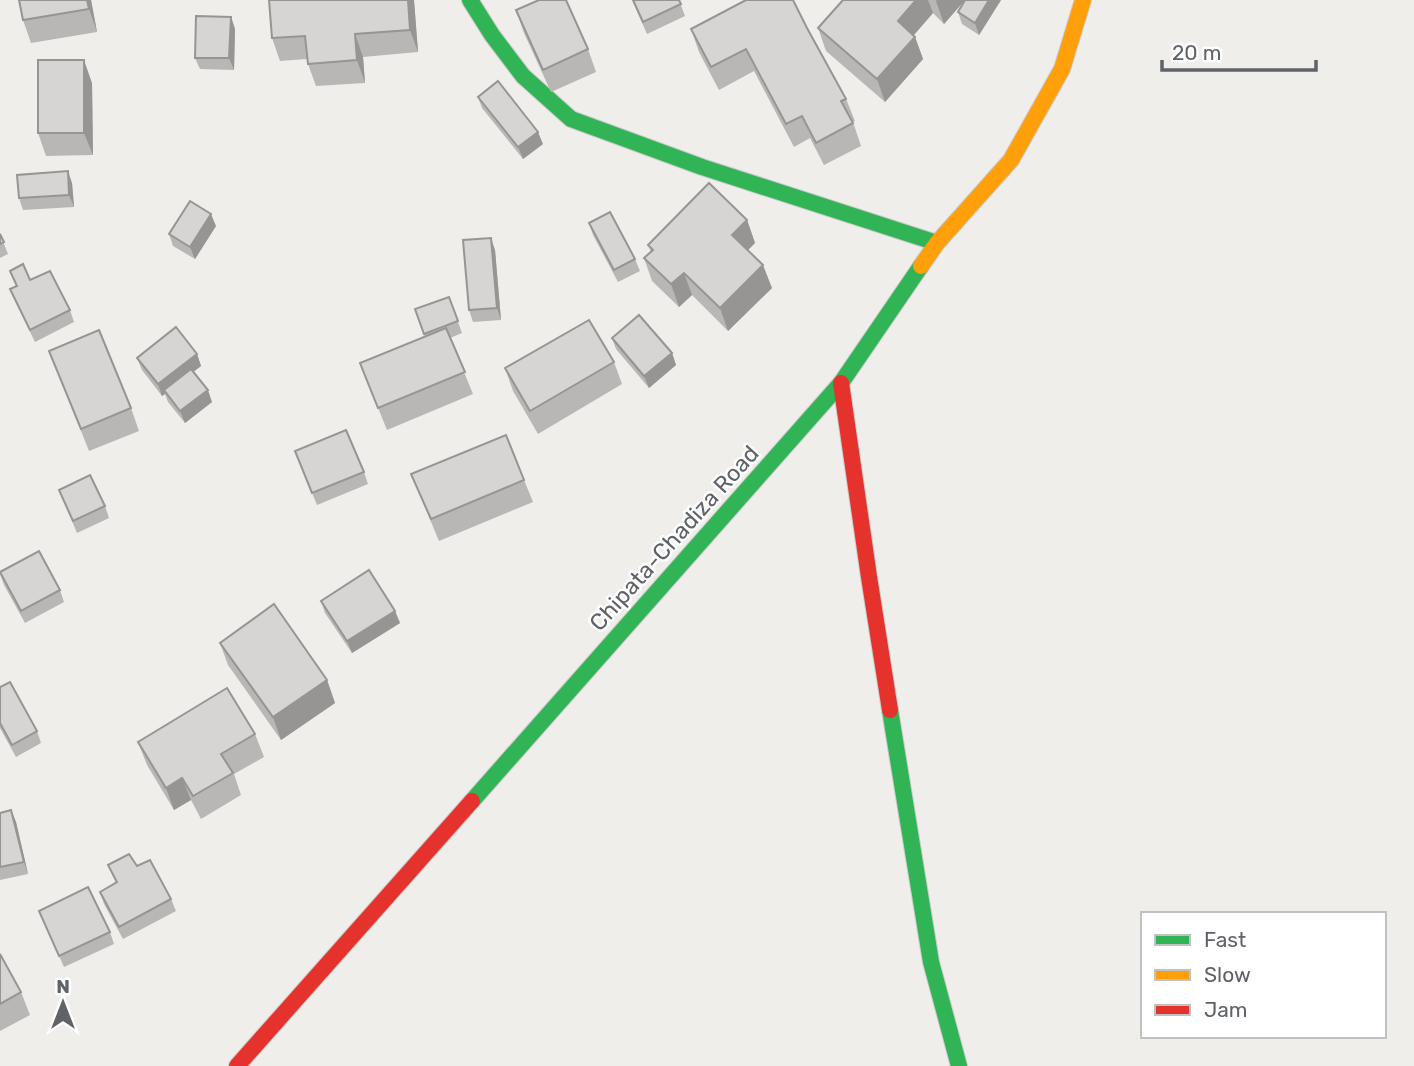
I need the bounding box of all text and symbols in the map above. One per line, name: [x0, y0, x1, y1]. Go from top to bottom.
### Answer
scale bar: [1162, 28, 1316, 72]
text: 20 m: [1172, 40, 1221, 65]
street label: Chipata-Chadiza Road: [583, 440, 765, 636]
legend: [1141, 912, 1386, 1038]
text: Fast: [1204, 927, 1246, 952]
text: Slow: [1204, 962, 1251, 987]
north arrow: [28, 968, 98, 1038]
text: N: [56, 975, 70, 998]
text: Jam: [1204, 997, 1248, 1022]

